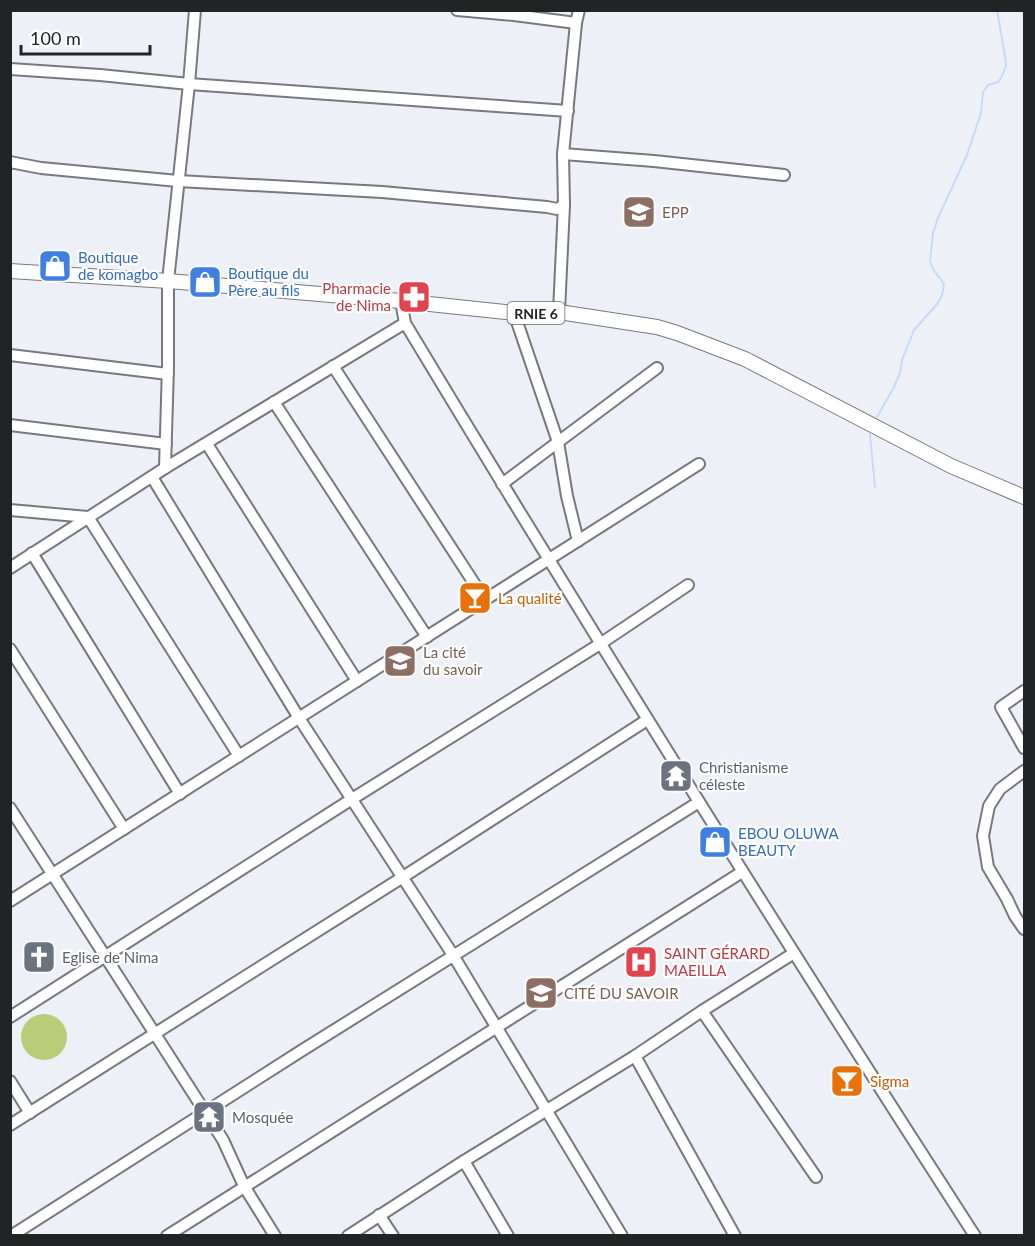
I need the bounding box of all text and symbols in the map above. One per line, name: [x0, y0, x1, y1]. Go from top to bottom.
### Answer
scale bar: [21, 18, 150, 56]
text: 100 m: [30, 27, 81, 49]
school or university icon: EPP: [621, 194, 657, 230]
place label: EPP: [662, 203, 689, 221]
shop icon: Boutique de komagbo: [37, 248, 73, 284]
place label: Boutique de komagbo: [78, 248, 158, 283]
shop icon: Boutique du Père au fils: [187, 264, 223, 300]
place label: Boutique du Père au fils: [228, 264, 309, 299]
place label: Pharmacie de Nima: [322, 279, 391, 314]
pharmacy icon: Pharmacie de Nima: [396, 279, 432, 315]
road number: RNIE 6: [508, 302, 564, 324]
bar icon: La qualité: [457, 580, 493, 616]
place label: La qualité: [498, 589, 562, 607]
school or university icon: La cité du savoir: [382, 643, 418, 679]
place label: La cité du savoir: [423, 643, 483, 678]
temple icon: Christianisme céleste: [658, 758, 694, 794]
place label: Christianisme céleste: [699, 758, 788, 793]
shop icon: EBOU OLUWA BEAUTY: [697, 824, 733, 860]
place label: EBOU OLUWA BEAUTY: [738, 824, 839, 859]
church icon: Eglise de Nima: [21, 939, 57, 975]
hospital icon: SAINT GÉRARD MAEILLA: [623, 944, 659, 980]
place label: SAINT GÉRARD MAEILLA: [664, 944, 770, 979]
place label: Eglise de Nima: [62, 948, 159, 966]
school or university icon: CITÉ DU SAVOIR: [523, 975, 559, 1011]
place label: CITÉ DU SAVOIR: [564, 984, 679, 1002]
bar icon: Sigma: [829, 1063, 865, 1099]
place label: Sigma: [870, 1072, 909, 1090]
temple icon: Mosquée: [191, 1099, 227, 1135]
place label: Mosquée: [232, 1108, 293, 1126]

